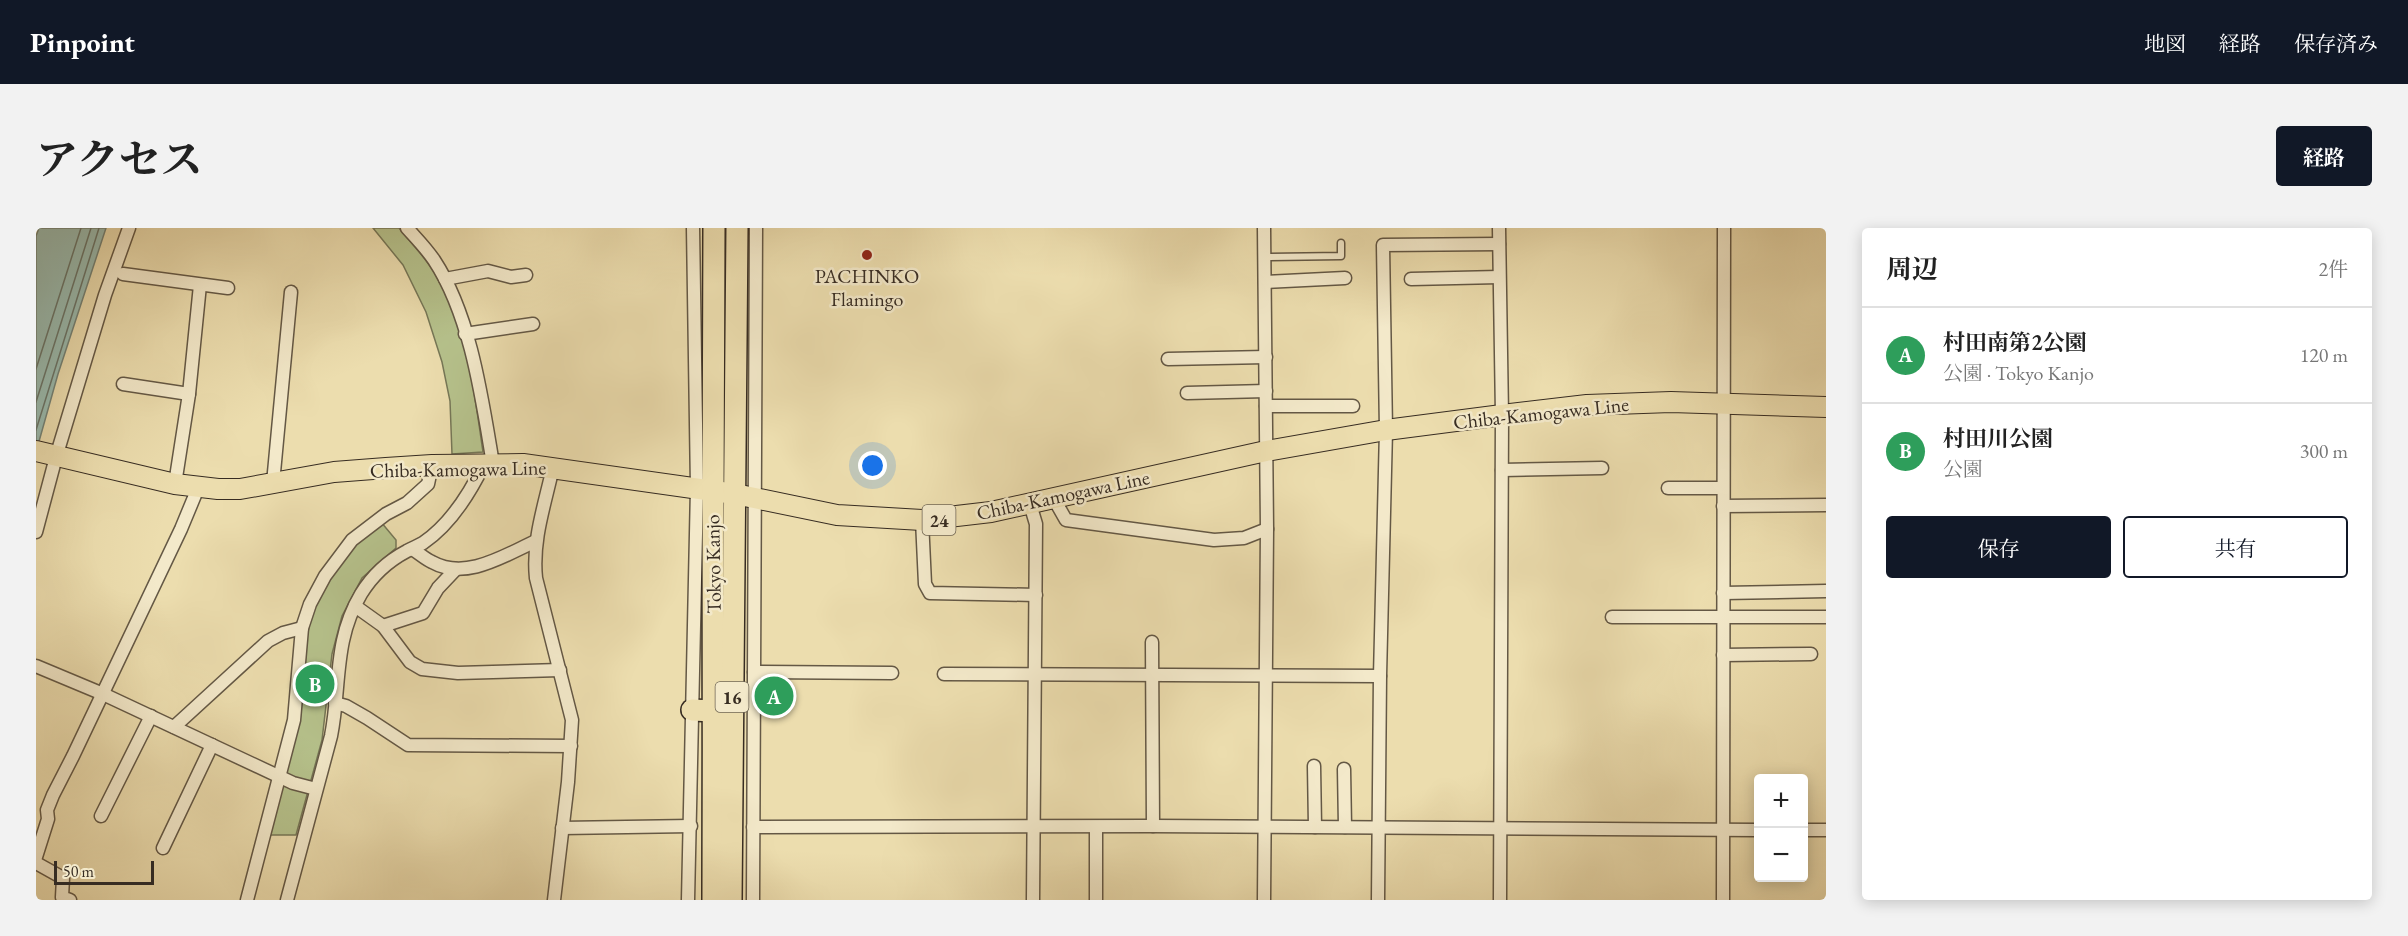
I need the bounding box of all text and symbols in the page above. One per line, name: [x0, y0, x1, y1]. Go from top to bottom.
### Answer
text: Pinpoint: [30, 24, 135, 60]
text: 地図: [2144, 30, 2186, 57]
text: 経路: [2219, 30, 2261, 57]
text: 保存済み: [2294, 30, 2378, 57]
button: 経路: [2276, 126, 2372, 186]
text: アクセス: [36, 132, 203, 187]
marker: PACHINKO Flamingo: [860, 248, 874, 262]
text: 周辺: [1886, 252, 1938, 286]
text: 2件: [2318, 256, 2348, 282]
place label: PACHINKO Flamingo: [815, 263, 919, 312]
text: 村田南第2公園: [1943, 328, 2087, 357]
text: A: [1898, 342, 1913, 368]
text: 120 m: [2300, 342, 2348, 368]
text: 公園 · Tokyo Kanjo: [1943, 360, 2094, 386]
street label: Chiba-Kamogawa Line: [1452, 391, 1630, 435]
text: 村田川公園: [1943, 424, 2053, 453]
text: B: [1899, 438, 1912, 464]
text: 300 m: [2300, 438, 2348, 464]
your location: [858, 451, 887, 480]
street label: Chiba-Kamogawa Line: [370, 454, 547, 484]
text: 公園: [1943, 456, 1983, 482]
street label: Chiba-Kamogawa Line: [974, 464, 1152, 526]
road number: 24: [922, 505, 956, 535]
street label: Tokyo Kanjo: [699, 514, 727, 614]
button: 保存: [1886, 516, 2111, 578]
button: 共有: [2123, 516, 2348, 578]
pin: B: [296, 662, 334, 706]
pin: A: [754, 674, 794, 718]
road number: 16: [716, 682, 748, 712]
map controls: [1754, 774, 1808, 882]
button: +: [1754, 774, 1808, 828]
button: −: [1754, 828, 1808, 882]
scale bar: [54, 858, 154, 886]
text: 50 m: [63, 861, 94, 882]

